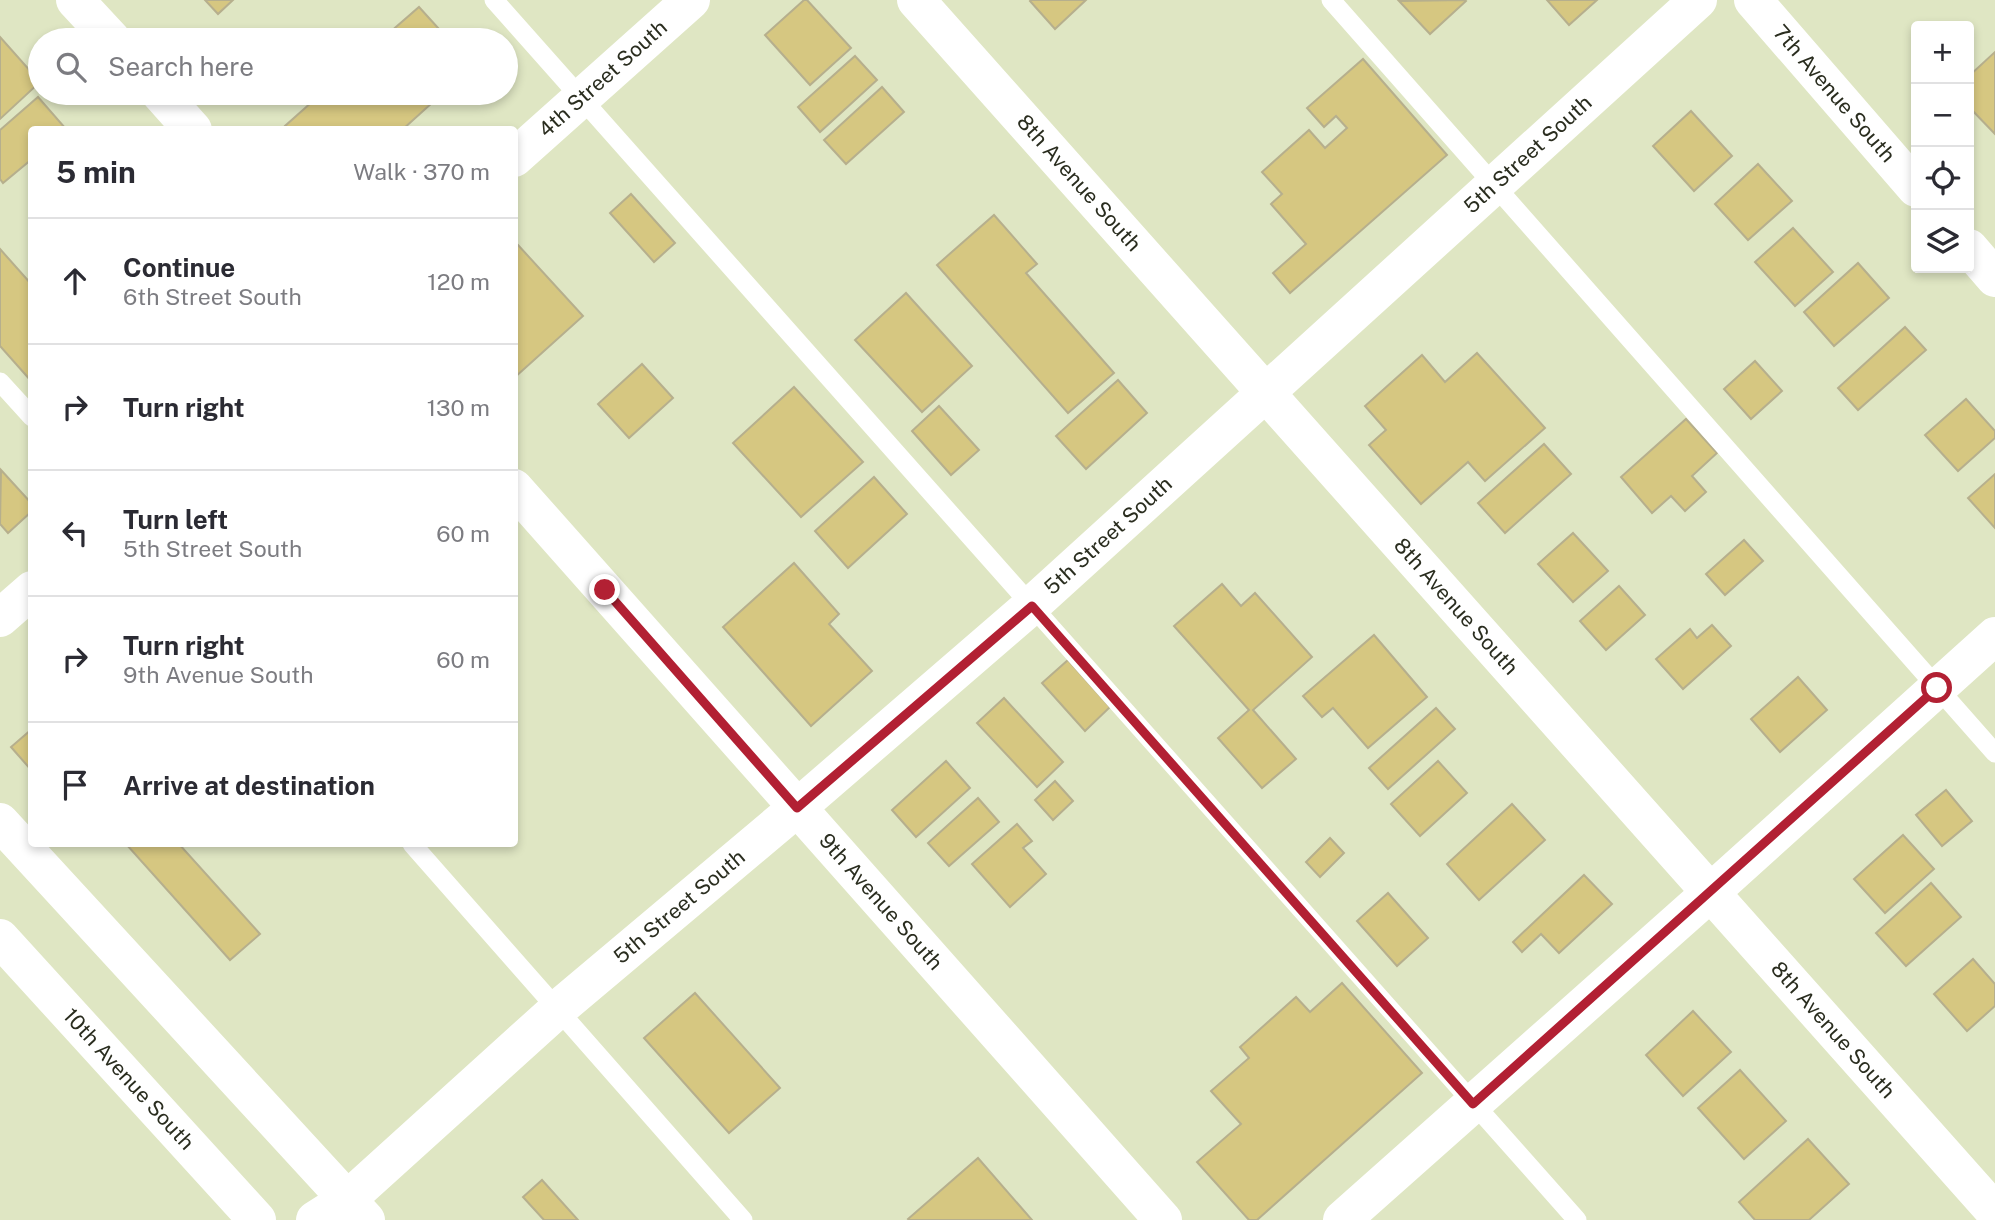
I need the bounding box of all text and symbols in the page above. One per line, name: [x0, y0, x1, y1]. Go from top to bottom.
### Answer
street label: 4th Street South: [533, 15, 672, 142]
street label: 7th Avenue South: [1768, 20, 1901, 167]
map controls: [1911, 21, 1974, 273]
button: +: [1911, 21, 1974, 84]
search box: [28, 28, 518, 105]
icon: search: [52, 48, 90, 86]
text: Search here: [108, 51, 254, 82]
button: −: [1911, 84, 1974, 147]
street label: 5th Street South: [1458, 90, 1596, 219]
street label: 8th Avenue South: [1012, 109, 1147, 256]
button: locate: [1911, 147, 1974, 210]
text: 5 min: [56, 154, 136, 190]
text: Walk · 370 m: [353, 158, 490, 185]
button: layers: [1911, 210, 1974, 273]
text: Continue: [123, 252, 235, 283]
icon: ahead: [56, 262, 94, 300]
text: 120 m: [427, 268, 490, 295]
text: 6th Street South: [123, 283, 302, 310]
icon: right: [56, 388, 94, 426]
text: Turn right: [123, 392, 245, 423]
text: 130 m: [427, 394, 490, 421]
street label: 5th Street South: [1039, 471, 1177, 600]
text: Turn left: [123, 504, 228, 535]
icon: left: [56, 514, 94, 552]
text: 60 m: [436, 520, 490, 547]
street label: 8th Avenue South: [1389, 533, 1524, 680]
text: 5th Street South: [123, 535, 302, 562]
route end: [589, 574, 620, 605]
text: Turn right: [123, 630, 245, 661]
icon: right: [56, 640, 94, 678]
text: 60 m: [436, 646, 490, 673]
text: 9th Avenue South: [123, 661, 314, 688]
route start: [1921, 672, 1952, 703]
icon: arrive: [56, 766, 94, 804]
text: Arrive at destination: [123, 770, 375, 801]
street label: 9th Avenue South: [814, 828, 948, 975]
street label: 5th Street South: [608, 844, 750, 969]
street label: 8th Avenue South: [1766, 956, 1901, 1103]
street label: 10th Avenue South: [58, 1003, 200, 1155]

